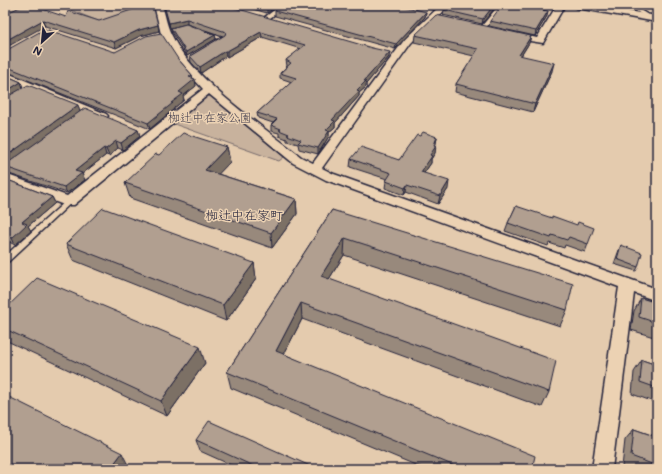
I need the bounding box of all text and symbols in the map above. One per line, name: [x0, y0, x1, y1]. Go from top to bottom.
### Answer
north arrow: [22, 22, 62, 62]
text: N: [30, 43, 44, 60]
park label: 椥辻中在家公園: [168, 109, 252, 125]
district label: 椥辻中在家町: [205, 206, 283, 223]

